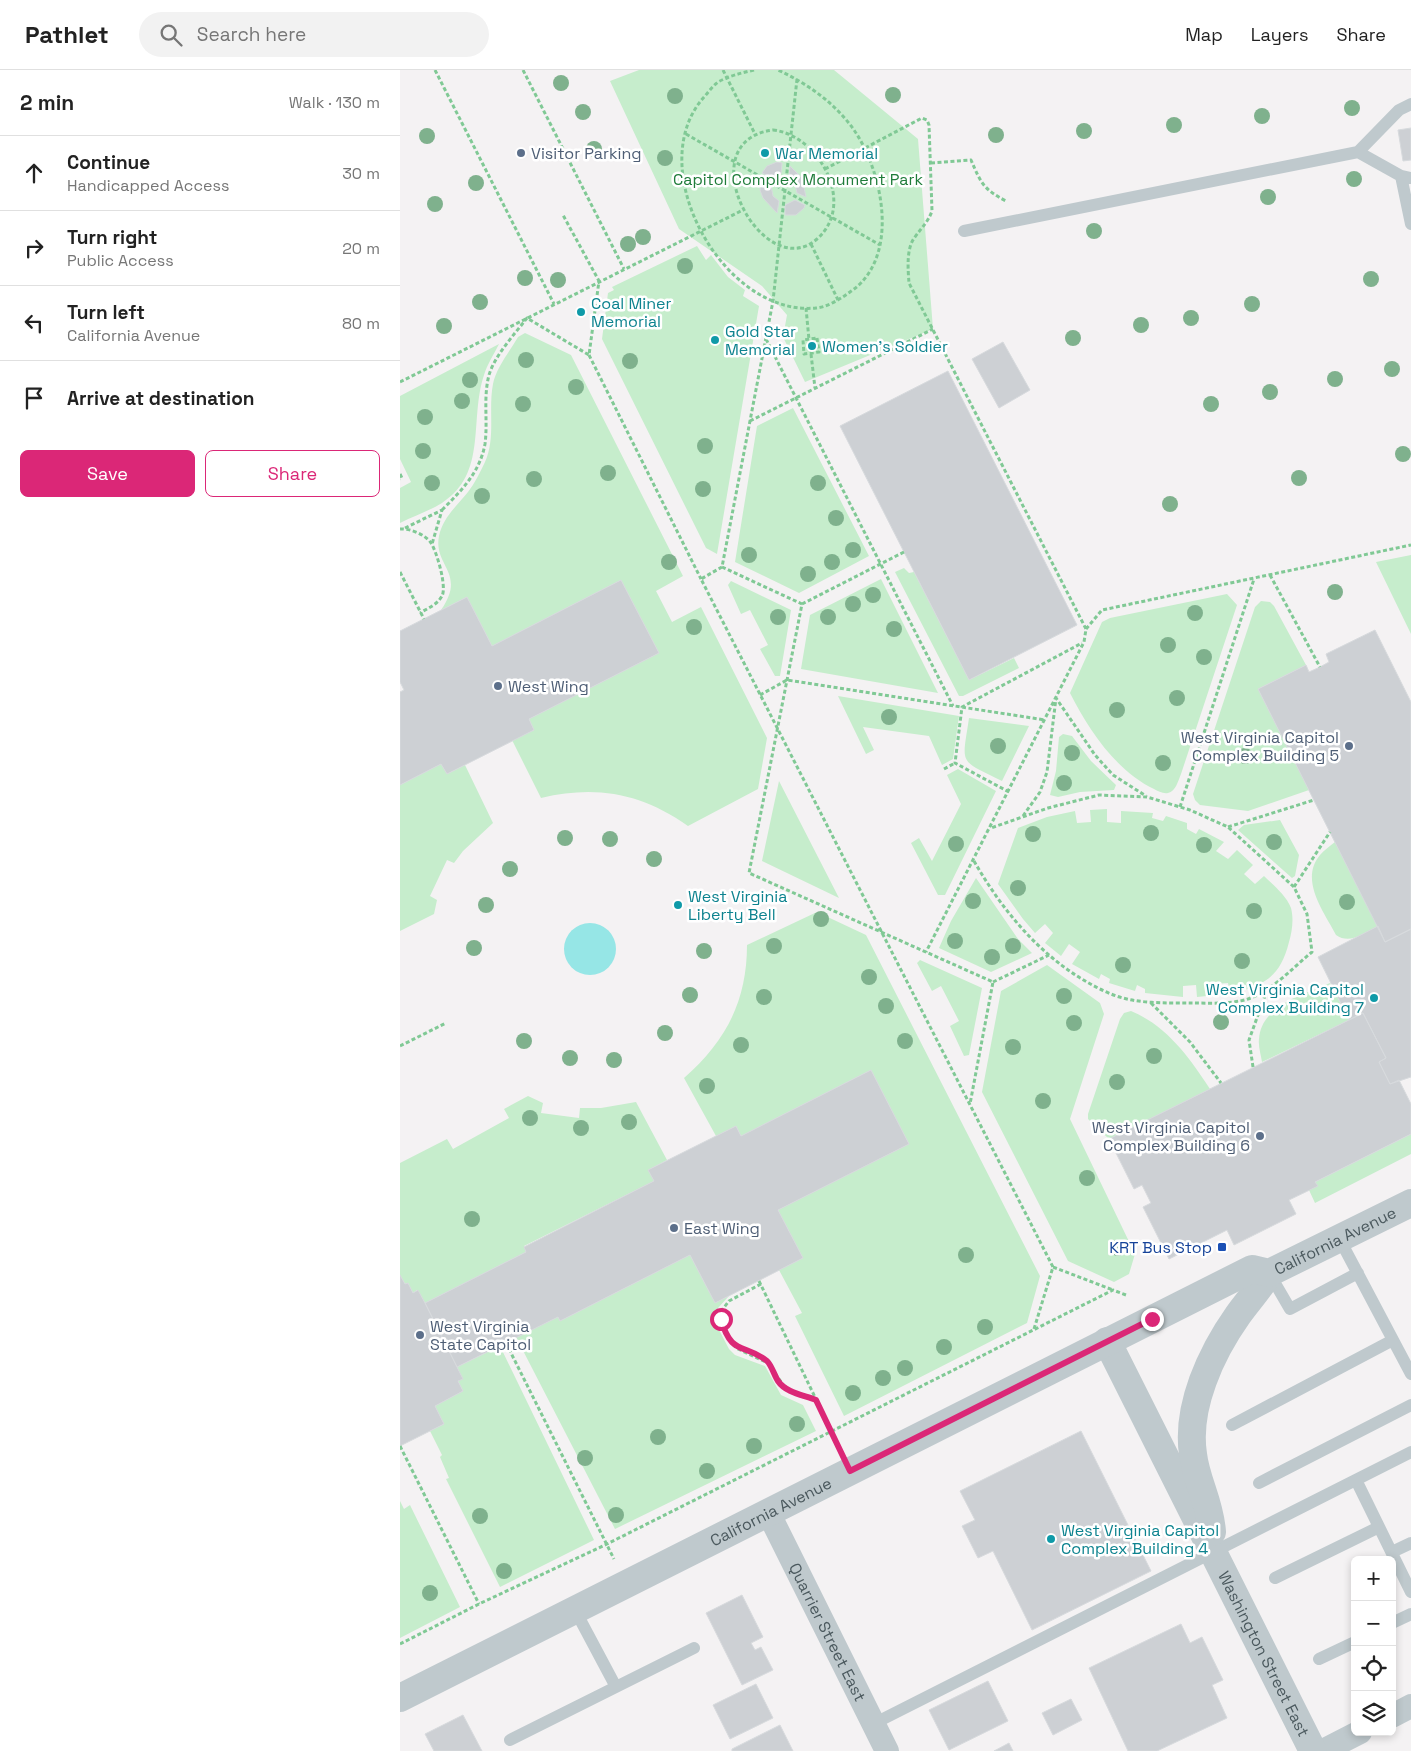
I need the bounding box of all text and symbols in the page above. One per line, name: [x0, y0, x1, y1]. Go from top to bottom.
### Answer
search box: [139, 12, 489, 57]
text: Pathlet: [25, 19, 109, 50]
icon: search: [157, 21, 185, 49]
text: Search here: [197, 22, 306, 47]
text: Map: [1185, 23, 1223, 46]
text: Layers: [1251, 23, 1308, 46]
text: Share: [1336, 23, 1386, 46]
text: 2 min: [20, 89, 74, 116]
text: Walk · 130 m: [289, 92, 380, 113]
place label: Visitor Parking: [531, 143, 642, 164]
place label: War Memorial: [775, 143, 878, 164]
marker: Visitor Parking: [515, 147, 527, 159]
marker: War Memorial: [759, 147, 771, 159]
text: Continue: [67, 150, 150, 175]
icon: ahead: [20, 159, 48, 187]
text: 30 m: [342, 163, 380, 184]
park label: Capitol Complex Monument Park: [673, 169, 923, 190]
text: Handicapped Access: [67, 175, 229, 196]
text: Turn right: [67, 225, 157, 250]
icon: right: [20, 234, 48, 262]
text: 20 m: [342, 238, 380, 259]
text: Public Access: [67, 250, 174, 271]
place label: Coal Miner Memorial: [591, 293, 671, 332]
text: Turn left: [67, 300, 145, 325]
marker: Coal Miner Memorial: [575, 306, 587, 318]
icon: left: [20, 309, 48, 337]
text: 80 m: [342, 313, 380, 334]
place label: Gold Star Memorial: [725, 321, 796, 360]
text: California Avenue: [67, 325, 200, 346]
marker: Gold Star Memorial: [709, 334, 721, 346]
place label: Women's Soldier: [822, 336, 948, 357]
marker: Women's Soldier: [806, 340, 818, 352]
icon: arrive: [20, 384, 48, 412]
text: Arrive at destination: [67, 386, 255, 411]
button: Save: [20, 450, 195, 497]
button: Share: [205, 450, 380, 497]
place label: West Wing: [508, 676, 589, 697]
marker: West Wing: [492, 680, 504, 692]
place label: West Virginia Capitol Complex Building 5: [1181, 727, 1339, 766]
marker: West Virginia Capitol Complex Building 5: [1343, 740, 1355, 752]
place label: West Virginia Liberty Bell: [688, 886, 787, 925]
marker: West Virginia Liberty Bell: [672, 899, 684, 911]
place label: West Virginia Capitol Complex Building 7: [1206, 979, 1364, 1018]
marker: West Virginia Capitol Complex Building 7: [1368, 992, 1380, 1004]
place label: West Virginia Capitol Complex Building 6: [1092, 1117, 1250, 1156]
marker: West Virginia Capitol Complex Building 6: [1254, 1130, 1266, 1142]
street label: California Avenue: [1271, 1202, 1400, 1280]
place label: East Wing: [684, 1218, 760, 1239]
marker: East Wing: [668, 1222, 680, 1234]
place label: KRT Bus Stop: [1109, 1237, 1212, 1258]
marker: KRT Bus Stop: [1216, 1241, 1228, 1253]
route start: [710, 1308, 733, 1331]
route end: [1141, 1308, 1164, 1331]
place label: West Virginia State Capitol: [430, 1316, 531, 1355]
marker: West Virginia State Capitol: [414, 1329, 426, 1341]
street label: California Avenue: [707, 1472, 835, 1551]
place label: West Virginia Capitol Complex Building 4: [1061, 1520, 1219, 1559]
marker: West Virginia Capitol Complex Building 4: [1045, 1533, 1057, 1545]
map controls: [1351, 1556, 1396, 1736]
button: +: [1351, 1556, 1396, 1601]
street label: Quarrier Street East: [784, 1559, 871, 1705]
street label: Washington Street East: [1213, 1567, 1314, 1740]
button: −: [1351, 1601, 1396, 1646]
button: locate: [1351, 1646, 1396, 1691]
button: layers: [1351, 1691, 1396, 1736]

